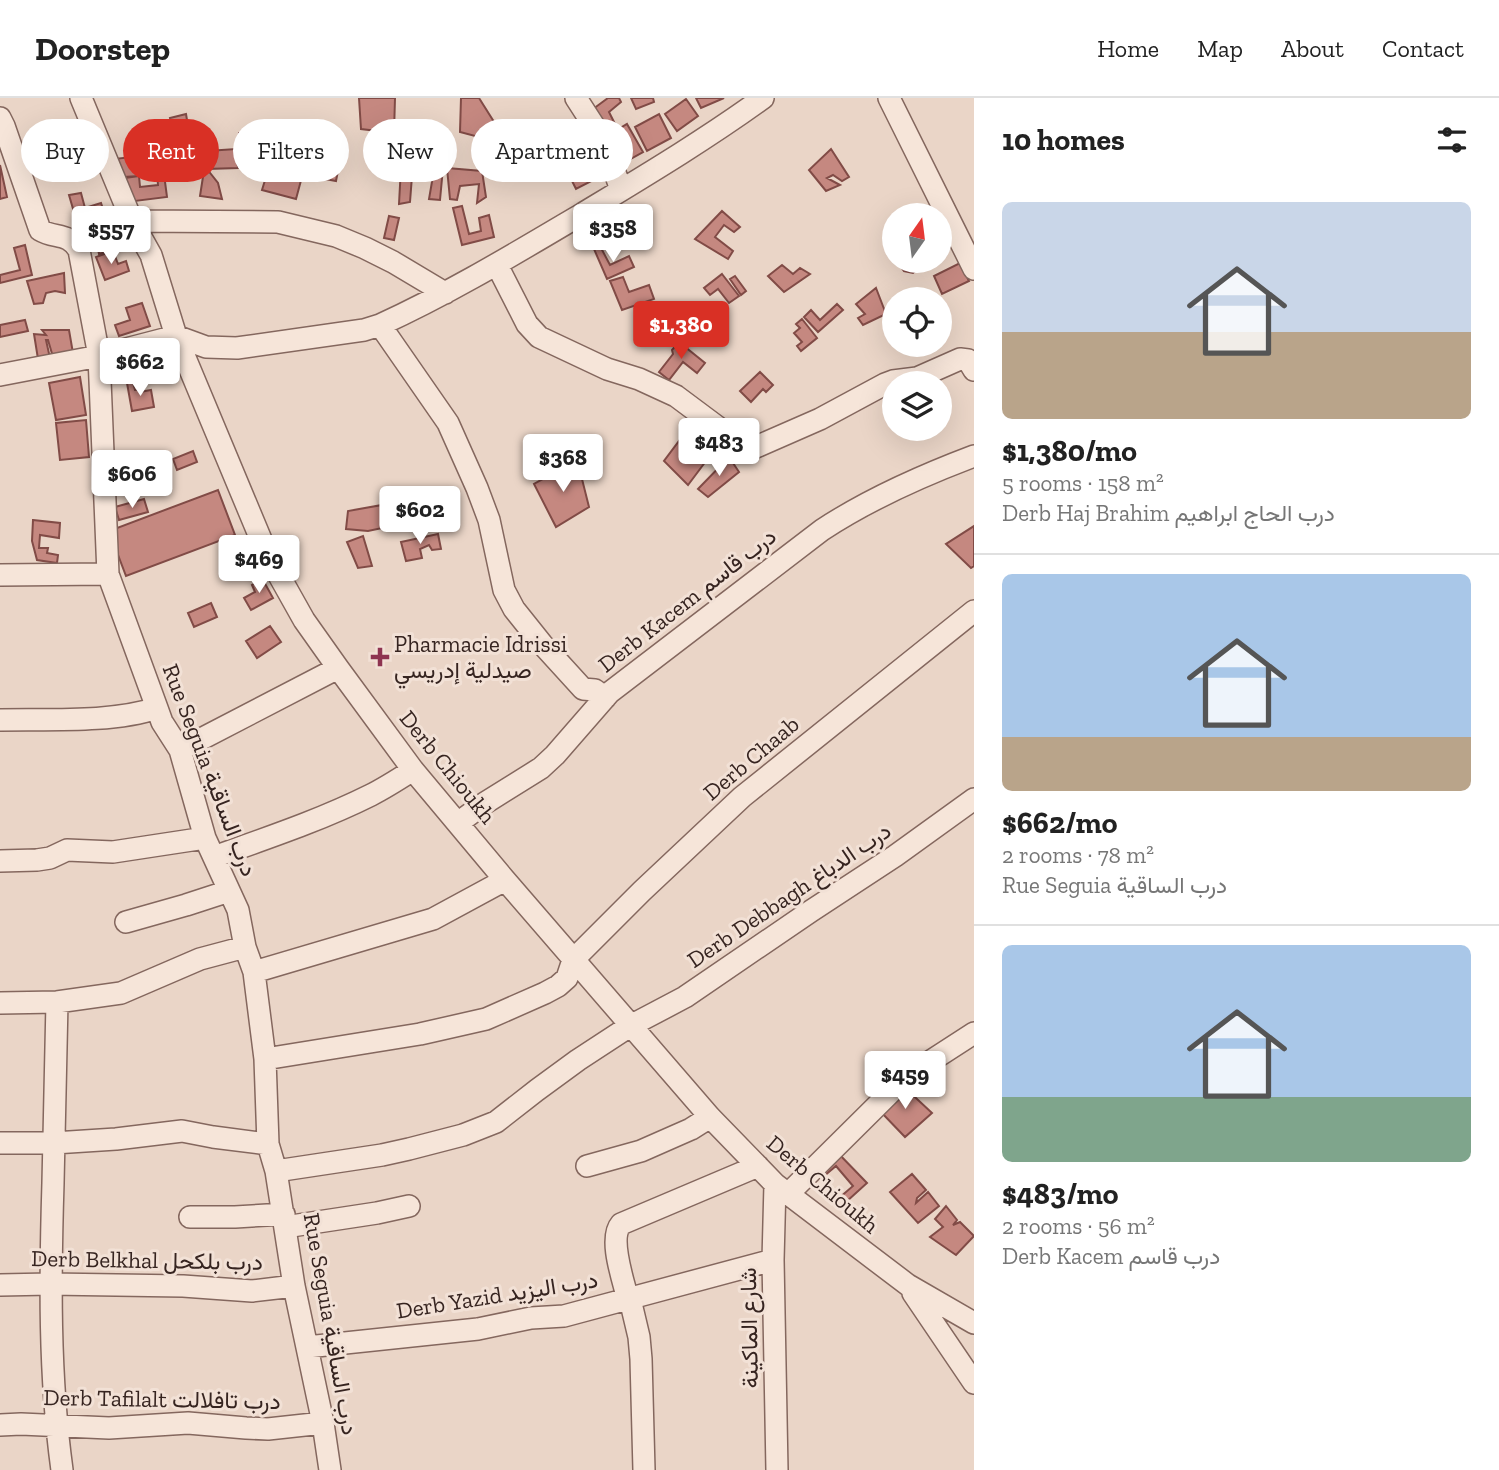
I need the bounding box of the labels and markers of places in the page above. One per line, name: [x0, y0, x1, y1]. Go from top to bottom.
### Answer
pin: $358: [572, 204, 654, 264]
pin: $557: [70, 206, 152, 266]
pin: $1,380: [624, 302, 738, 361]
pin: $662: [99, 338, 181, 398]
pin: $483: [678, 418, 760, 478]
pin: $368: [522, 434, 604, 494]
pin: $606: [91, 450, 173, 510]
pin: $602: [379, 486, 461, 546]
pin: $469: [218, 536, 300, 595]
place label: Pharmacie Idrissi صيدلية إدريسي: [394, 630, 567, 689]
marker: Pharmacie Idrissi صيدلية إدريسي: [372, 649, 388, 665]
pin: $459: [864, 1052, 946, 1111]

